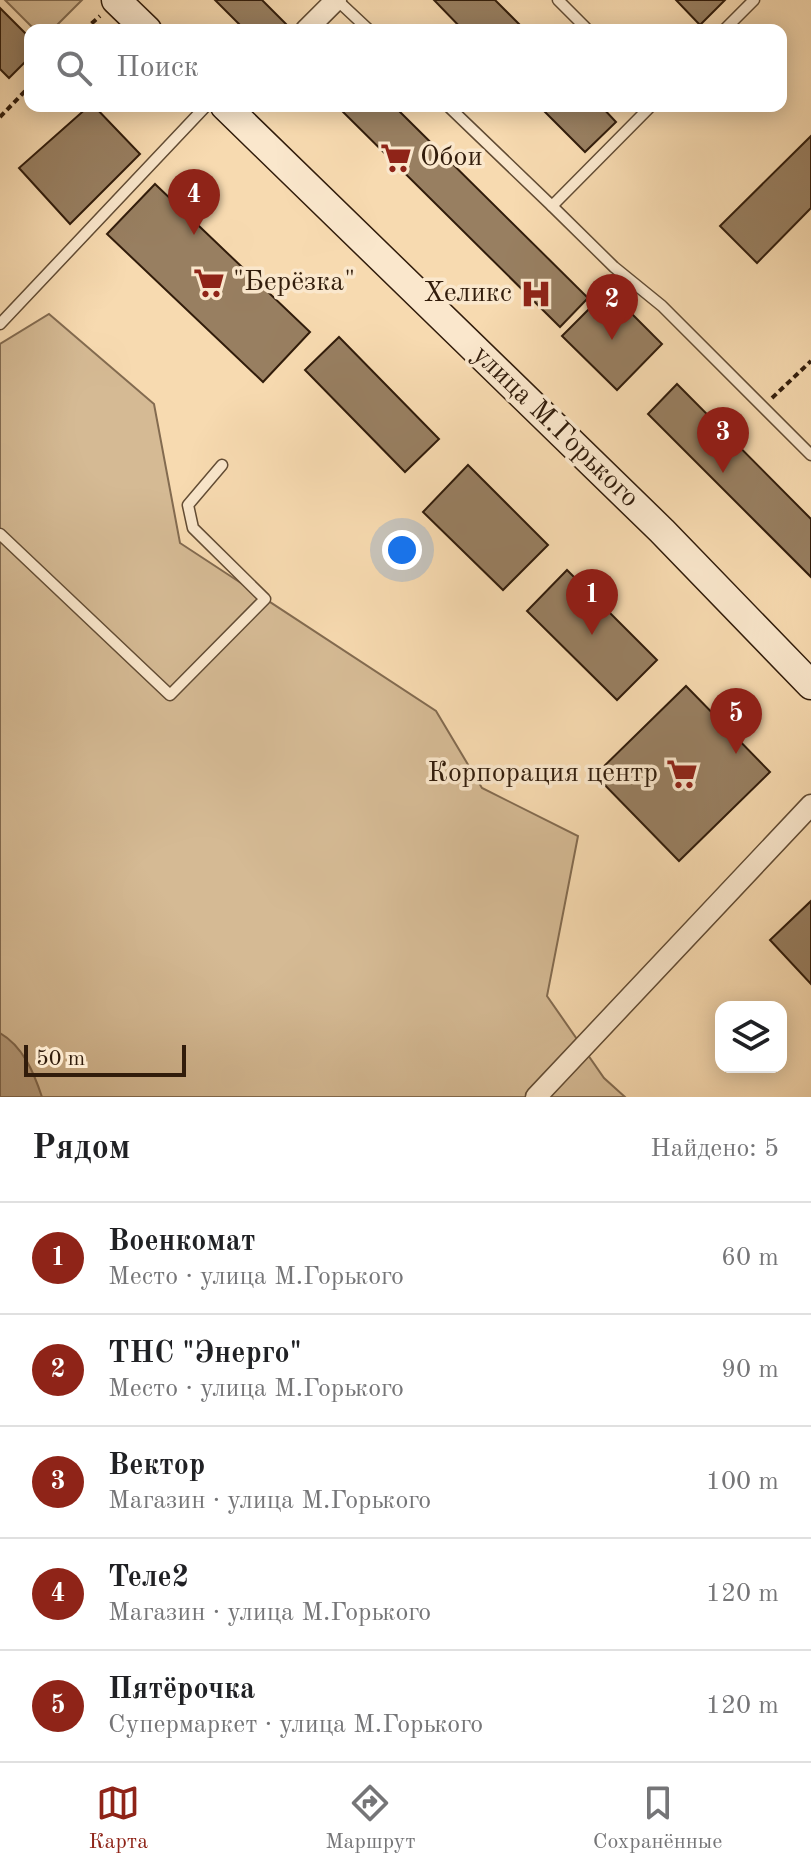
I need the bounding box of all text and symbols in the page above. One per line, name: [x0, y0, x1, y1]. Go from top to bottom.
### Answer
search box: [24, 24, 787, 112]
icon: search: [52, 46, 96, 90]
text: Поиск: [116, 53, 199, 83]
supermarket icon: Обои: [379, 141, 413, 175]
place label: Обои: [420, 144, 482, 172]
pin: 4: [168, 169, 220, 235]
supermarket icon: "Берёзка": [192, 266, 226, 300]
place label: "Берёзка": [233, 269, 355, 297]
pin: 2: [586, 274, 638, 340]
hospital icon: Хеликс: [519, 277, 553, 311]
place label: Хеликс: [423, 280, 512, 308]
street label: улица М.Горького: [466, 341, 644, 513]
pin: 3: [697, 407, 749, 473]
your location: [382, 530, 422, 570]
pin: 1: [566, 569, 618, 635]
pin: 5: [710, 688, 762, 754]
supermarket icon: Корпорация центр: [665, 757, 699, 791]
place label: Корпорация центр: [428, 760, 658, 788]
map controls: [715, 1001, 787, 1073]
button: layers: [715, 1001, 787, 1073]
scale bar: [24, 1041, 186, 1077]
text: 50 m: [36, 1048, 85, 1070]
text: Рядом: [32, 1132, 131, 1166]
text: Найдено: 5: [650, 1136, 779, 1162]
text: Военкомат: [108, 1227, 255, 1257]
text: 1: [50, 1245, 66, 1271]
text: 60 m: [721, 1245, 779, 1271]
text: Место · улица М.Горького: [108, 1264, 404, 1290]
text: ТНС "Энерго": [108, 1339, 302, 1369]
text: 2: [50, 1357, 66, 1383]
text: 90 m: [721, 1357, 779, 1383]
text: Место · улица М.Горького: [108, 1376, 404, 1402]
text: Вектор: [108, 1451, 205, 1481]
text: 3: [50, 1469, 66, 1495]
text: 100 m: [706, 1469, 779, 1495]
text: Магазин · улица М.Горького: [108, 1488, 431, 1514]
text: Теле2: [108, 1563, 189, 1593]
text: 4: [50, 1581, 66, 1607]
text: 120 m: [706, 1581, 779, 1607]
text: Магазин · улица М.Горького: [108, 1600, 431, 1626]
text: Пятёрочка: [108, 1675, 255, 1705]
text: 5: [50, 1693, 66, 1719]
text: 120 m: [706, 1693, 779, 1719]
text: Супермаркет · улица М.Горького: [108, 1712, 483, 1738]
tab: Карта: [89, 1781, 148, 1856]
tab: Маршрут: [325, 1781, 416, 1856]
tab: Сохранённые: [593, 1781, 722, 1856]

